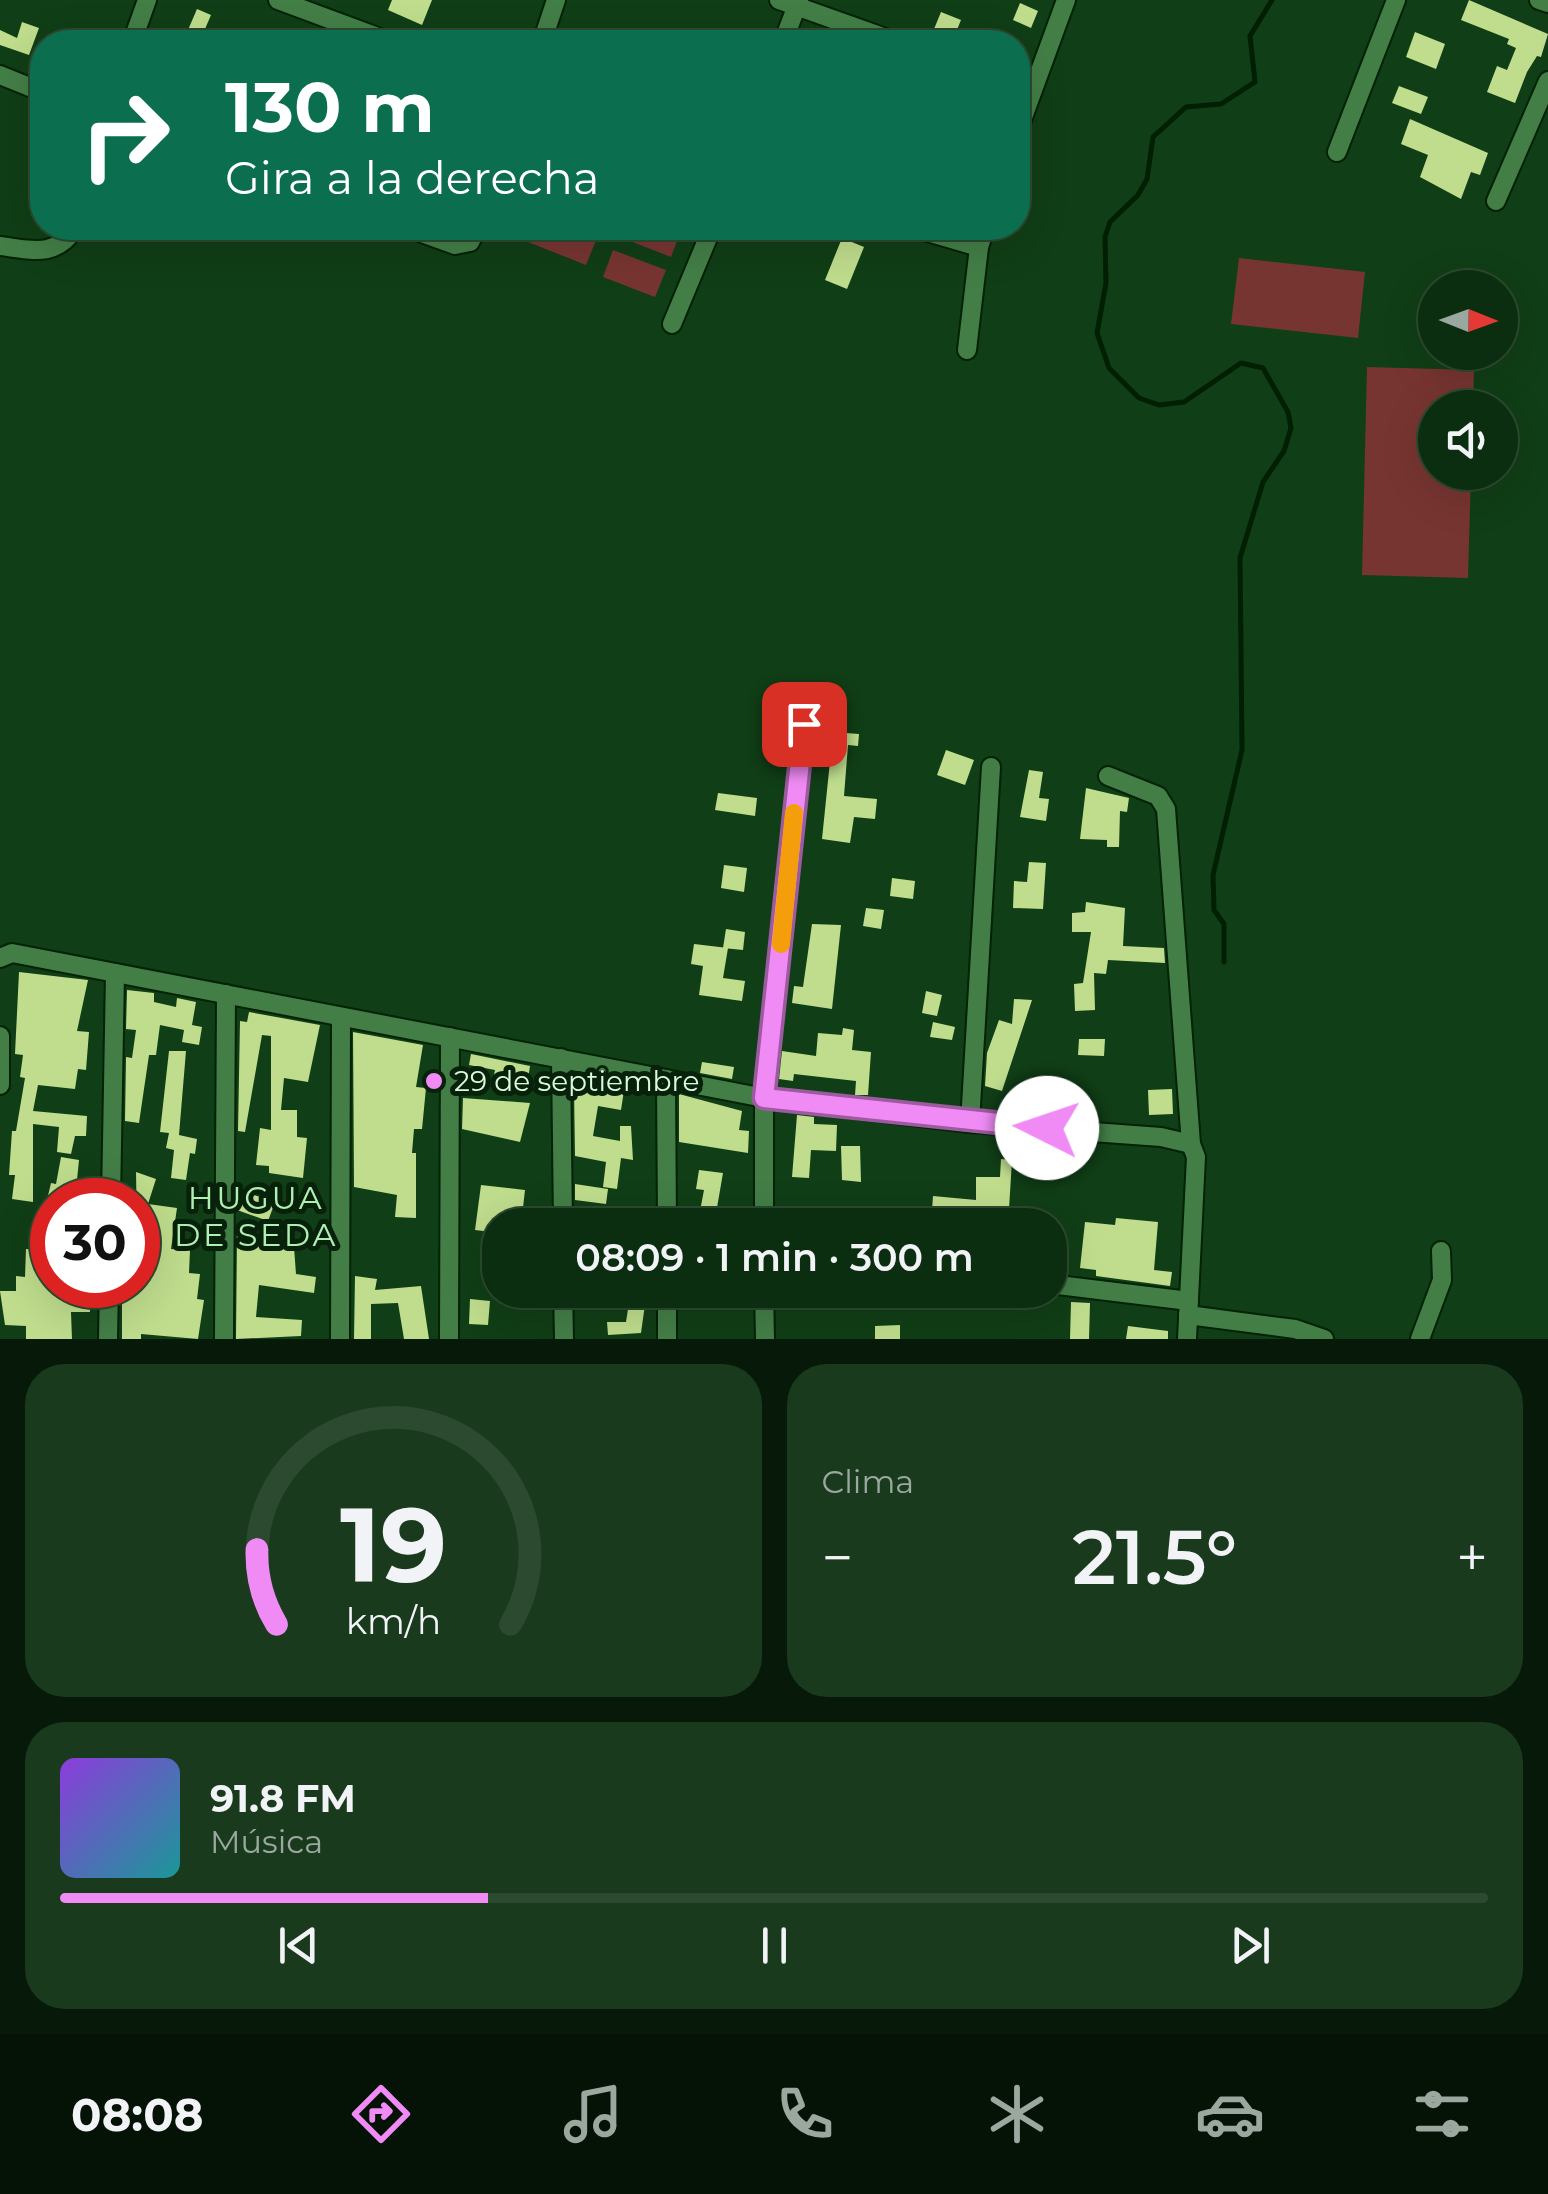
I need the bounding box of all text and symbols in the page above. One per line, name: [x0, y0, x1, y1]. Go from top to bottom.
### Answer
text: 130 m: [225, 64, 435, 150]
icon: right: [60, 70, 190, 200]
text: Gira a la derecha: [225, 150, 600, 205]
north arrow: [1418, 270, 1518, 370]
map controls: [1418, 270, 1518, 490]
button: sound: [1418, 390, 1518, 490]
pin: [762, 682, 847, 767]
icon: arrive: [777, 697, 832, 752]
place label: 29 de septiembre: [454, 1064, 699, 1098]
marker: 29 de septiembre: [423, 1070, 445, 1092]
position arrow: [995, 1076, 1099, 1180]
speed limit sign: 30: [30, 1178, 160, 1308]
district label: HUGUA DE SEDA: [174, 1178, 338, 1254]
text: 08:09 · 1 min · 300 m: [575, 1234, 974, 1281]
text: Clima: [822, 1462, 914, 1501]
text: 19: [340, 1481, 447, 1608]
text: 21.5°: [1072, 1511, 1237, 1603]
text: −: [822, 1524, 853, 1591]
text: +: [1456, 1524, 1488, 1591]
text: km/h: [346, 1599, 441, 1643]
text: 91.8 FM: [210, 1775, 356, 1822]
text: Música: [210, 1822, 323, 1861]
icon: previous: [271, 1918, 326, 1973]
icon: pause: [747, 1918, 802, 1973]
icon: next: [1223, 1918, 1278, 1973]
icon: directions: [346, 2079, 416, 2149]
icon: music: [558, 2079, 628, 2149]
icon: phone: [770, 2079, 840, 2149]
icon: climate: [982, 2079, 1052, 2149]
icon: car: [1195, 2079, 1265, 2149]
icon: filters: [1407, 2079, 1477, 2149]
text: 08:08: [71, 2087, 203, 2142]

